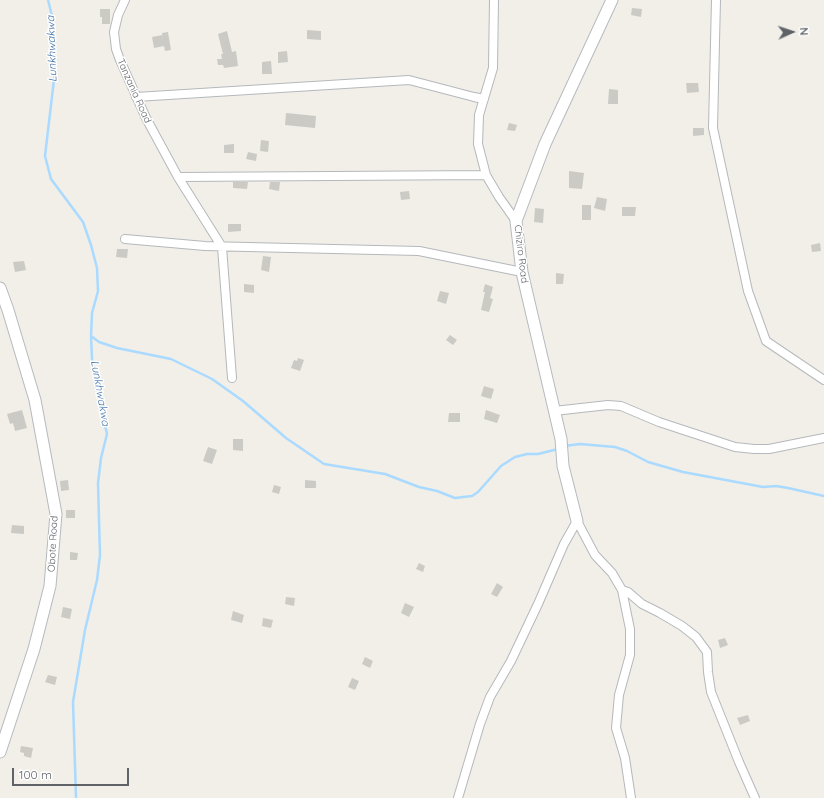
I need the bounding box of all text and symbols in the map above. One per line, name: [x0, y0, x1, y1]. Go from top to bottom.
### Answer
north arrow: [772, 12, 812, 52]
water label: Lunkhwakwa: [44, 16, 60, 82]
text: N: [797, 27, 811, 36]
street label: Tanzania Road: [114, 57, 154, 125]
street label: Chiziro Road: [511, 224, 531, 284]
water label: Lunkhwakwa: [88, 359, 112, 427]
street label: Obote Road: [46, 516, 60, 572]
scale bar: [14, 760, 131, 786]
text: 100 m: [19, 767, 52, 782]

